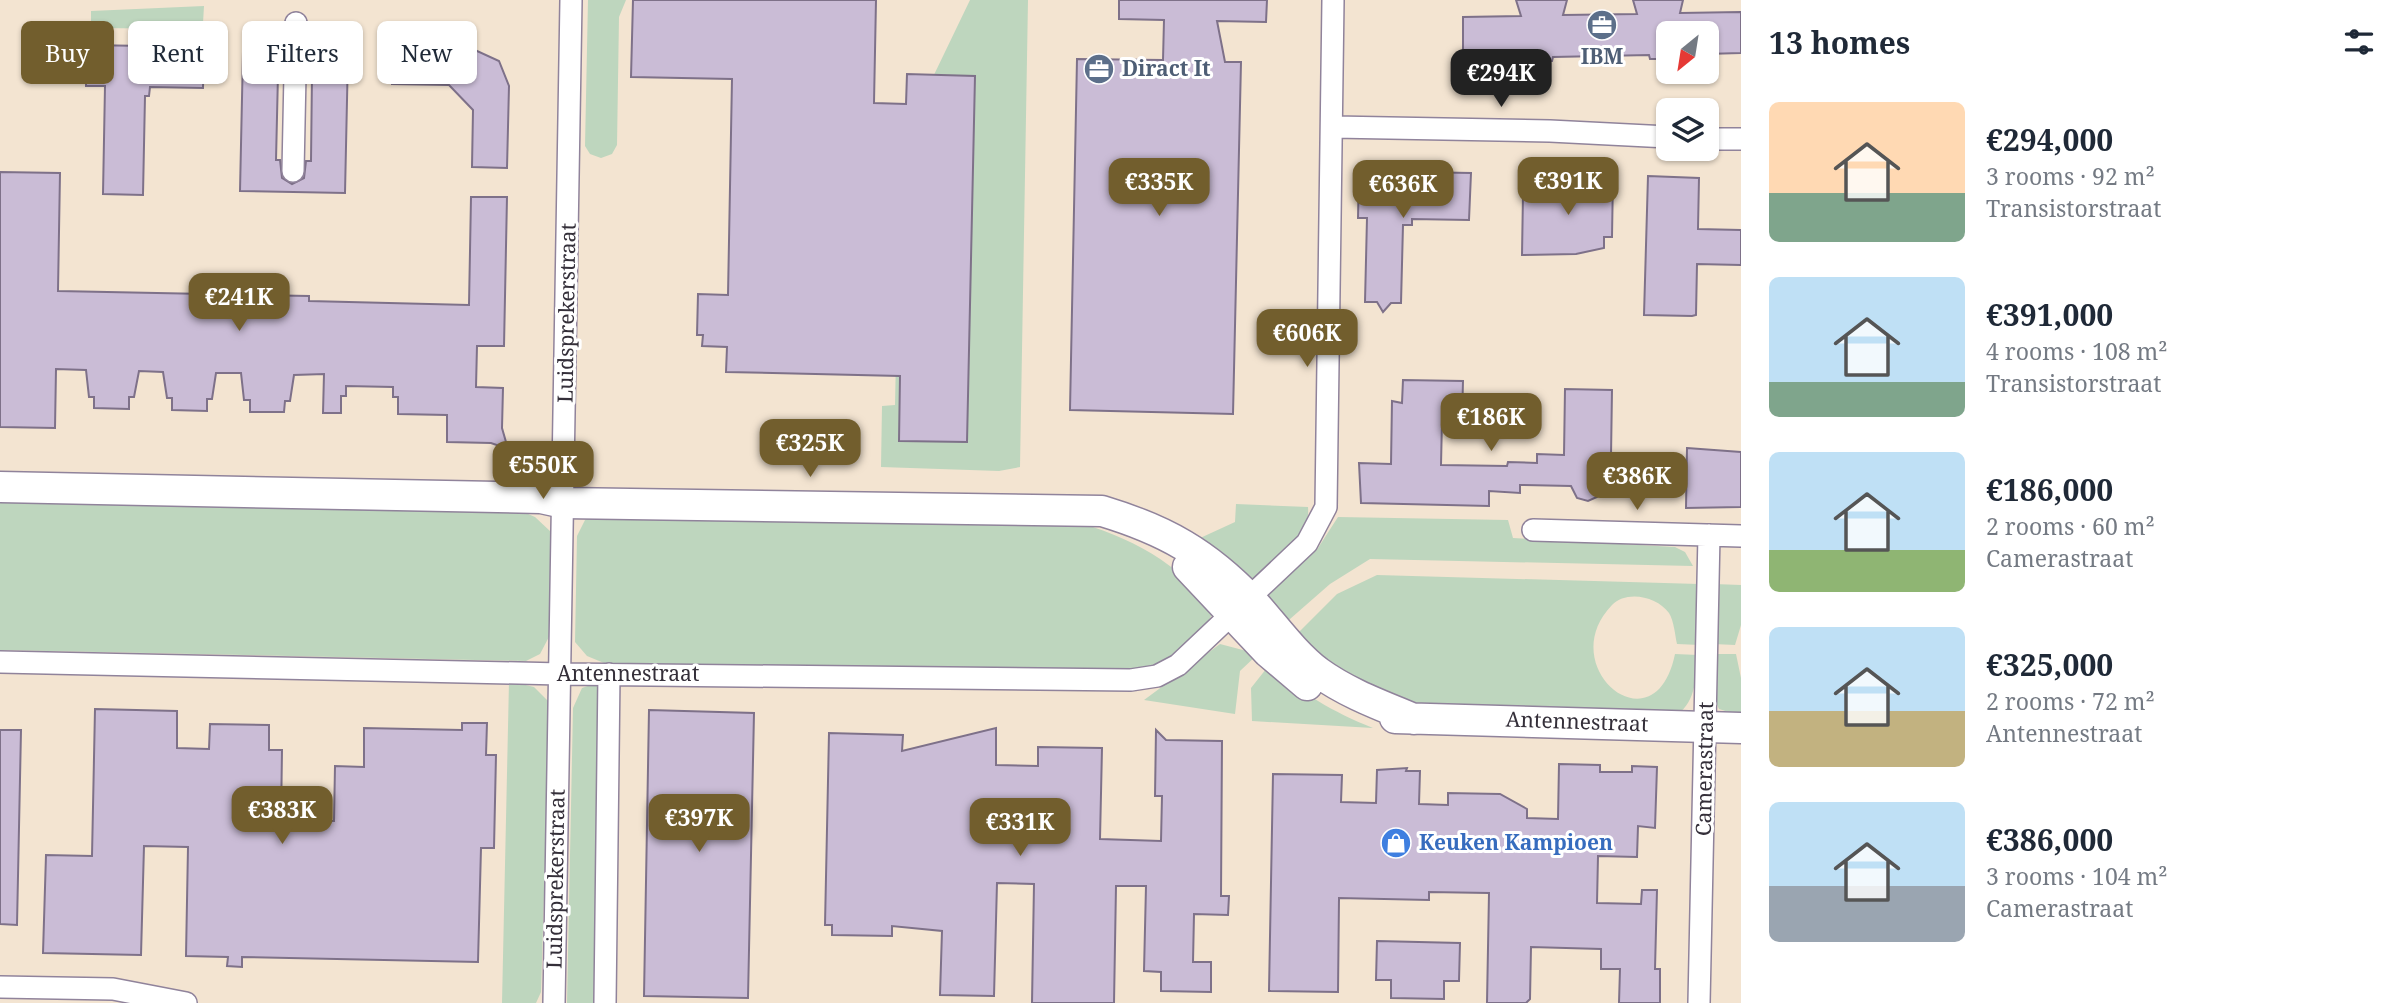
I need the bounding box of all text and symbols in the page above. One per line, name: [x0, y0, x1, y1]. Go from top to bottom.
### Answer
office icon: IBM: [1585, 8, 1619, 42]
chip: Buy: [21, 21, 114, 84]
chip: Rent: [128, 21, 228, 84]
chip: Filters: [242, 21, 363, 84]
chip: New: [377, 21, 477, 84]
north arrow: [1656, 21, 1718, 84]
map controls: [1656, 21, 1719, 161]
text: 13 homes: [1769, 22, 1910, 63]
icon: filters: [2340, 23, 2378, 61]
place label: IBM: [1581, 42, 1623, 70]
pin: €294K: [1452, 50, 1550, 109]
office icon: Diract It: [1082, 52, 1116, 86]
place label: Diract It: [1122, 54, 1211, 82]
text: €294K: [1467, 56, 1535, 88]
button: layers: [1656, 98, 1719, 161]
text: €294,000: [1986, 119, 2113, 160]
icon: home: [1825, 130, 1909, 214]
pin: €335K: [1110, 158, 1208, 218]
pin: €391K: [1519, 158, 1617, 217]
pin: €636K: [1354, 160, 1452, 220]
text: 3 rooms · 92 m²: [1986, 160, 2155, 192]
text: €391K: [1534, 164, 1602, 196]
text: €335K: [1125, 165, 1193, 197]
text: €636K: [1369, 167, 1437, 199]
text: Transistorstraat: [1986, 192, 2161, 224]
street label: Luidsprekerstraat: [550, 223, 582, 403]
pin: €241K: [190, 274, 288, 333]
text: €241K: [205, 280, 273, 312]
text: €391,000: [1986, 294, 2113, 335]
icon: home: [1825, 305, 1909, 389]
pin: €606K: [1258, 310, 1356, 369]
text: €606K: [1273, 316, 1341, 348]
text: 4 rooms · 108 m²: [1986, 335, 2168, 367]
text: Transistorstraat: [1986, 367, 2161, 399]
pin: €186K: [1442, 393, 1540, 453]
text: €186K: [1457, 400, 1525, 432]
pin: €325K: [761, 420, 859, 479]
text: €325K: [776, 426, 844, 458]
pin: €550K: [494, 442, 592, 501]
text: €550K: [509, 448, 577, 480]
pin: €386K: [1588, 452, 1686, 512]
text: €386K: [1603, 459, 1671, 491]
text: €186,000: [1986, 469, 2113, 510]
icon: home: [1825, 480, 1909, 564]
text: 2 rooms · 60 m²: [1986, 510, 2155, 542]
text: Camerastraat: [1986, 542, 2133, 574]
text: €325,000: [1986, 644, 2113, 685]
icon: home: [1825, 655, 1909, 739]
street label: Antennestraat: [557, 659, 699, 687]
text: 2 rooms · 72 m²: [1986, 685, 2155, 717]
street label: Camerastraat: [1689, 702, 1719, 836]
street label: Antennestraat: [1505, 705, 1649, 737]
text: Antennestraat: [1986, 717, 2142, 749]
pin: €383K: [233, 786, 331, 846]
street label: Luidsprekerstraat: [539, 789, 571, 969]
text: €383K: [248, 793, 316, 825]
pin: €397K: [650, 794, 748, 854]
pin: €331K: [971, 798, 1069, 858]
text: €397K: [665, 801, 733, 833]
text: €331K: [986, 805, 1054, 837]
text: €386,000: [1986, 819, 2113, 860]
shop icon: Keuken Kampioen: [1379, 826, 1413, 860]
place label: Keuken Kampioen: [1419, 828, 1613, 856]
icon: home: [1825, 830, 1909, 914]
text: 3 rooms · 104 m²: [1986, 860, 2168, 892]
text: Camerastraat: [1986, 892, 2133, 924]

